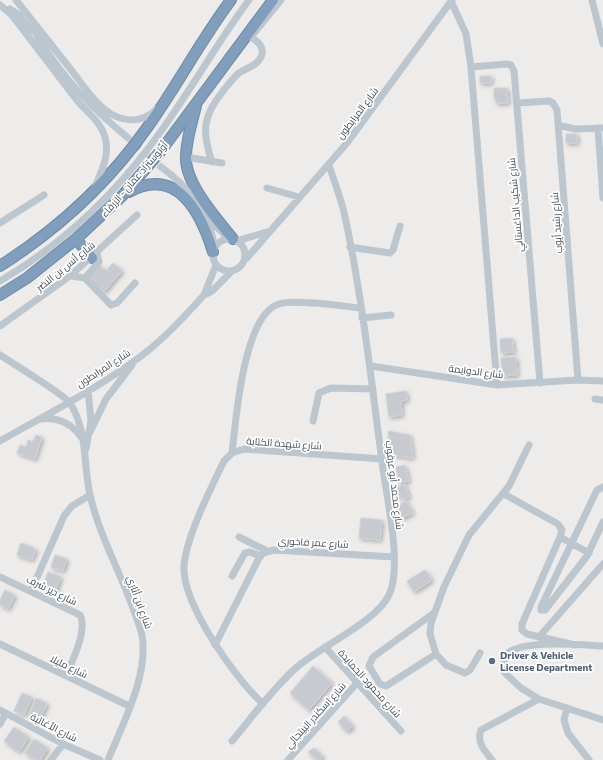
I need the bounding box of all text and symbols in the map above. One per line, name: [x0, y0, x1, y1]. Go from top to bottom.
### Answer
street label: شارع المرابطون: [334, 85, 381, 142]
street label: أوتوستراد عمان - الزرقاء: [98, 139, 171, 220]
street label: شارع شكيب الداغستاني: [505, 157, 527, 253]
street label: شارع رشيد أيوب: [548, 192, 565, 254]
street label: شارع أنس بن النضر: [32, 239, 97, 295]
street label: شارع المرابطون: [74, 346, 133, 391]
street label: شارع الدوايمة: [448, 362, 504, 381]
street label: شارع شهدة الكتابة: [246, 434, 322, 453]
street label: شارع محمد أبو عرقوب: [383, 440, 406, 530]
street label: شارع عمر فاخوري: [277, 534, 349, 552]
street label: شارع دير شرف: [24, 573, 79, 608]
street label: شارع ابن أثاري: [123, 574, 155, 631]
street label: شارع محمود الحمايدة: [335, 646, 404, 720]
place label: Driver & Vehicle License Department: [500, 649, 592, 673]
street label: شارع مليلا: [48, 652, 90, 681]
marker: Driver & Vehicle License Department: [487, 656, 497, 666]
street label: شارع إسكندر البيتجالي: [282, 679, 349, 752]
street label: شارع الأغالبة: [28, 710, 79, 745]

